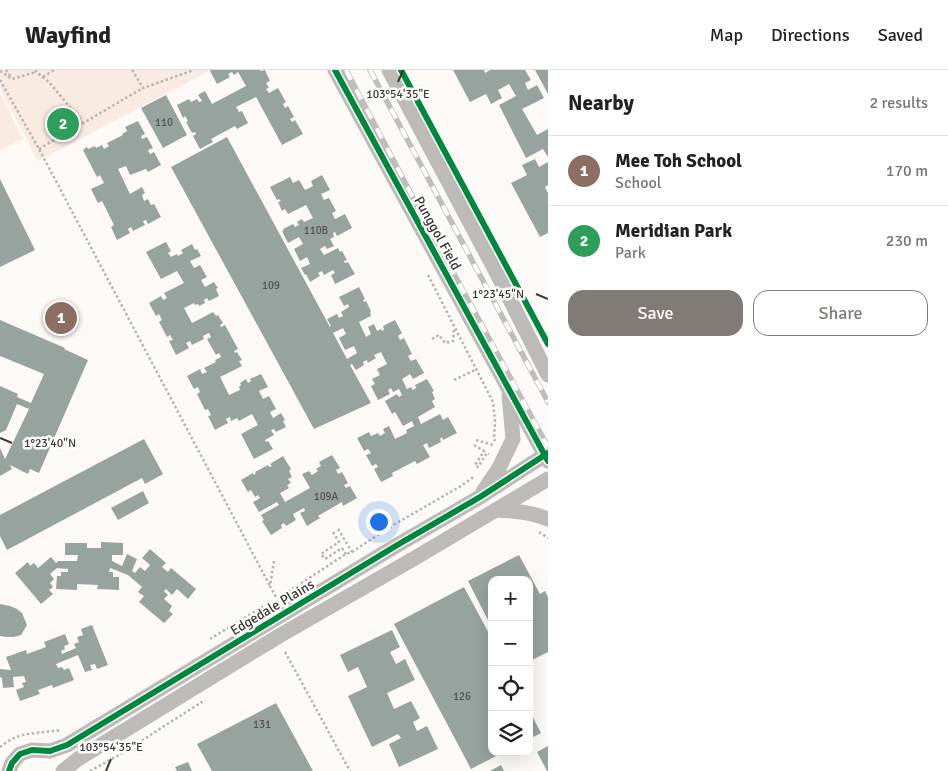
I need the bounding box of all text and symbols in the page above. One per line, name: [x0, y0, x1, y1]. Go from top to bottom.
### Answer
text: Wayfind: [25, 20, 111, 50]
text: Map: [710, 24, 743, 46]
text: Directions: [771, 24, 850, 46]
text: Saved: [878, 24, 923, 46]
text: 103°54'35"E: [366, 87, 430, 102]
text: Nearby: [568, 90, 634, 116]
text: 2 results: [869, 93, 928, 113]
pin: 2: [47, 105, 79, 143]
house number: 110: [155, 116, 173, 129]
text: Mee Toh School: [615, 149, 742, 173]
text: 1: [580, 161, 588, 181]
text: 170 m: [886, 161, 928, 181]
text: School: [615, 173, 661, 193]
street label: Punggol Field: [410, 193, 465, 273]
text: Meridian Park: [615, 219, 732, 243]
house number: 110B: [304, 224, 329, 237]
text: 2: [580, 231, 588, 251]
text: 230 m: [886, 231, 928, 251]
text: Park: [615, 243, 646, 263]
house number: 109: [262, 279, 280, 292]
text: 1°23'45"N: [472, 287, 524, 302]
button: Save: [568, 290, 743, 336]
button: Share: [753, 290, 928, 336]
pin: 1: [45, 299, 77, 337]
text: 1°23'40"N: [24, 436, 76, 451]
house number: 109A: [314, 490, 339, 503]
your location: [366, 509, 392, 535]
street label: Edgedale Plains: [227, 576, 317, 639]
map controls: [488, 576, 533, 756]
button: +: [488, 576, 533, 621]
button: −: [488, 621, 533, 666]
button: locate: [488, 666, 533, 711]
house number: 126: [453, 690, 471, 703]
button: layers: [488, 711, 533, 756]
house number: 131: [253, 718, 271, 731]
text: 103°54'35"E: [79, 740, 143, 755]

